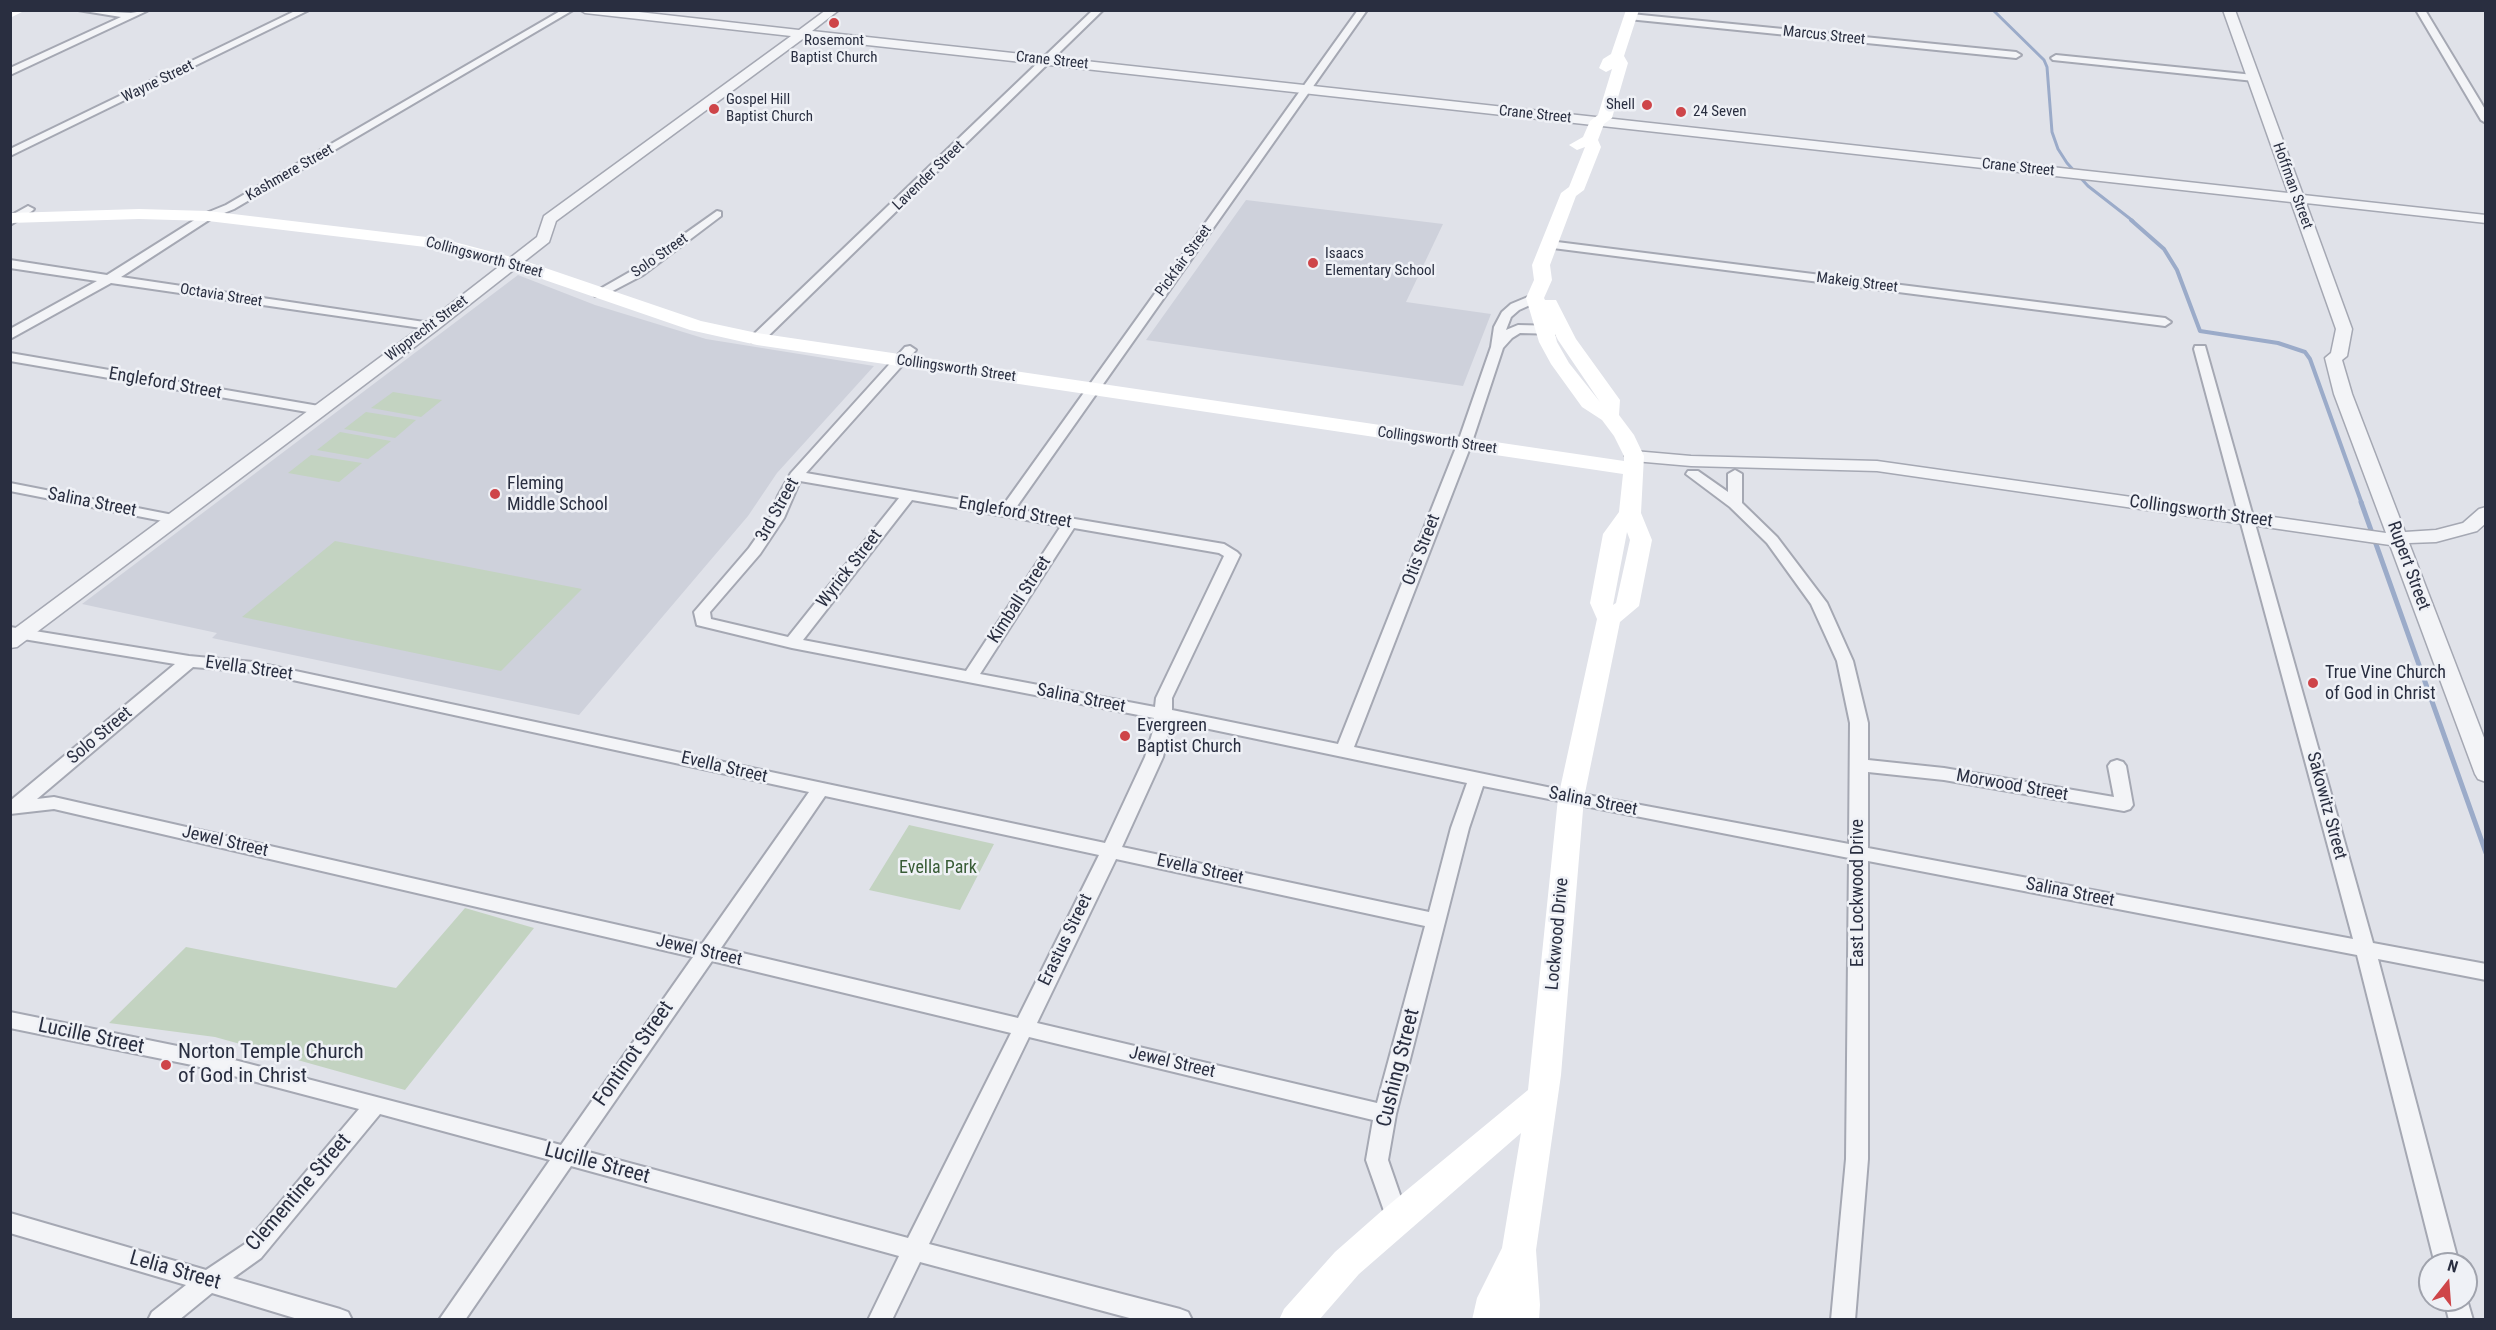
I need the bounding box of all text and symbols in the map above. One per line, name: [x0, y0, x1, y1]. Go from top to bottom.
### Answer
marker: Rosemont Baptist Church: [827, 16, 841, 30]
street label: Marcus Street: [1782, 23, 1866, 49]
place label: Rosemont Baptist Church: [791, 32, 877, 67]
street label: Crane Street: [1015, 48, 1089, 74]
street label: Wayne Street: [119, 57, 197, 107]
place label: Gospel Hill Baptist Church: [726, 91, 813, 126]
place label: Shell: [1606, 96, 1635, 114]
marker: Shell: [1640, 98, 1654, 112]
marker: Gospel Hill Baptist Church: [707, 102, 721, 116]
street label: Crane Street: [1498, 102, 1572, 128]
place label: 24 Seven: [1693, 103, 1747, 121]
marker: 24 Seven: [1674, 105, 1688, 119]
street label: Lavender Street: [889, 137, 969, 215]
street label: Hoffman Street: [2268, 140, 2316, 232]
street label: Kashmere Street: [243, 141, 337, 205]
street label: Crane Street: [1981, 155, 2055, 181]
street label: Pickfair Street: [1152, 222, 1216, 300]
street label: Solo Street: [628, 230, 692, 282]
street label: Collingsworth Street: [424, 234, 544, 282]
place label: Isaacs Elementary School: [1325, 245, 1435, 280]
marker: Isaacs Elementary School: [1306, 256, 1320, 270]
street label: Makeig Street: [1815, 269, 1899, 297]
street label: Octavia Street: [179, 281, 263, 311]
street label: Wipprecht Street: [382, 292, 472, 366]
street label: Collingsworth Street: [895, 352, 1017, 386]
street label: Engleford Street: [107, 363, 223, 405]
street label: Collingsworth Street: [1376, 424, 1498, 458]
place label: Fleming Middle School: [507, 473, 608, 516]
street label: 3rd Street: [752, 474, 804, 546]
street label: Salina Street: [46, 484, 138, 522]
marker: Fleming Middle School: [488, 487, 502, 501]
street label: Collingsworth Street: [2128, 491, 2274, 533]
street label: Engleford Street: [957, 492, 1073, 534]
street label: Otis Street: [1399, 511, 1445, 589]
street label: Rupert Street: [2382, 519, 2434, 613]
street label: Wyrick Street: [813, 525, 887, 613]
street label: Kimball Street: [984, 552, 1056, 648]
street label: Evella Street: [204, 652, 294, 686]
place label: True Vine Church of God in Christ: [2325, 662, 2446, 704]
marker: True Vine Church of God in Christ: [2306, 676, 2320, 690]
street label: Salina Street: [1035, 680, 1127, 718]
street label: Solo Street: [63, 703, 137, 769]
place label: Evergreen Baptist Church: [1137, 715, 1241, 758]
marker: Evergreen Baptist Church: [1118, 729, 1132, 743]
street label: Evella Street: [679, 748, 769, 788]
street label: Sakowitz Street: [2301, 750, 2351, 862]
street label: Morwood Street: [1954, 766, 2070, 806]
street label: Salina Street: [1547, 783, 1639, 821]
street label: East Lockwood Drive: [1847, 819, 1869, 967]
street label: Jewel Street: [180, 822, 270, 862]
street label: Evella Street: [1155, 850, 1245, 890]
park label: Evella Park: [899, 857, 977, 879]
street label: Salina Street: [2024, 874, 2116, 912]
street label: Lockwood Drive: [1542, 877, 1574, 991]
street label: Erastus Street: [1034, 891, 1098, 989]
street label: Jewel Street: [654, 931, 744, 971]
street label: Fontinot Street: [589, 997, 679, 1111]
street label: Cushing Street: [1372, 1006, 1426, 1130]
street label: Lucille Street: [36, 1013, 146, 1061]
place label: Norton Temple Church of God in Christ: [178, 1040, 364, 1090]
street label: Jewel Street: [1127, 1043, 1217, 1083]
marker: Norton Temple Church of God in Christ: [159, 1058, 173, 1072]
street label: Clementine Street: [241, 1129, 357, 1257]
street label: Lucille Street: [542, 1138, 652, 1190]
street label: Lelia Street: [127, 1246, 223, 1296]
north arrow: [2418, 1252, 2478, 1312]
text: N: [2445, 1256, 2460, 1277]

